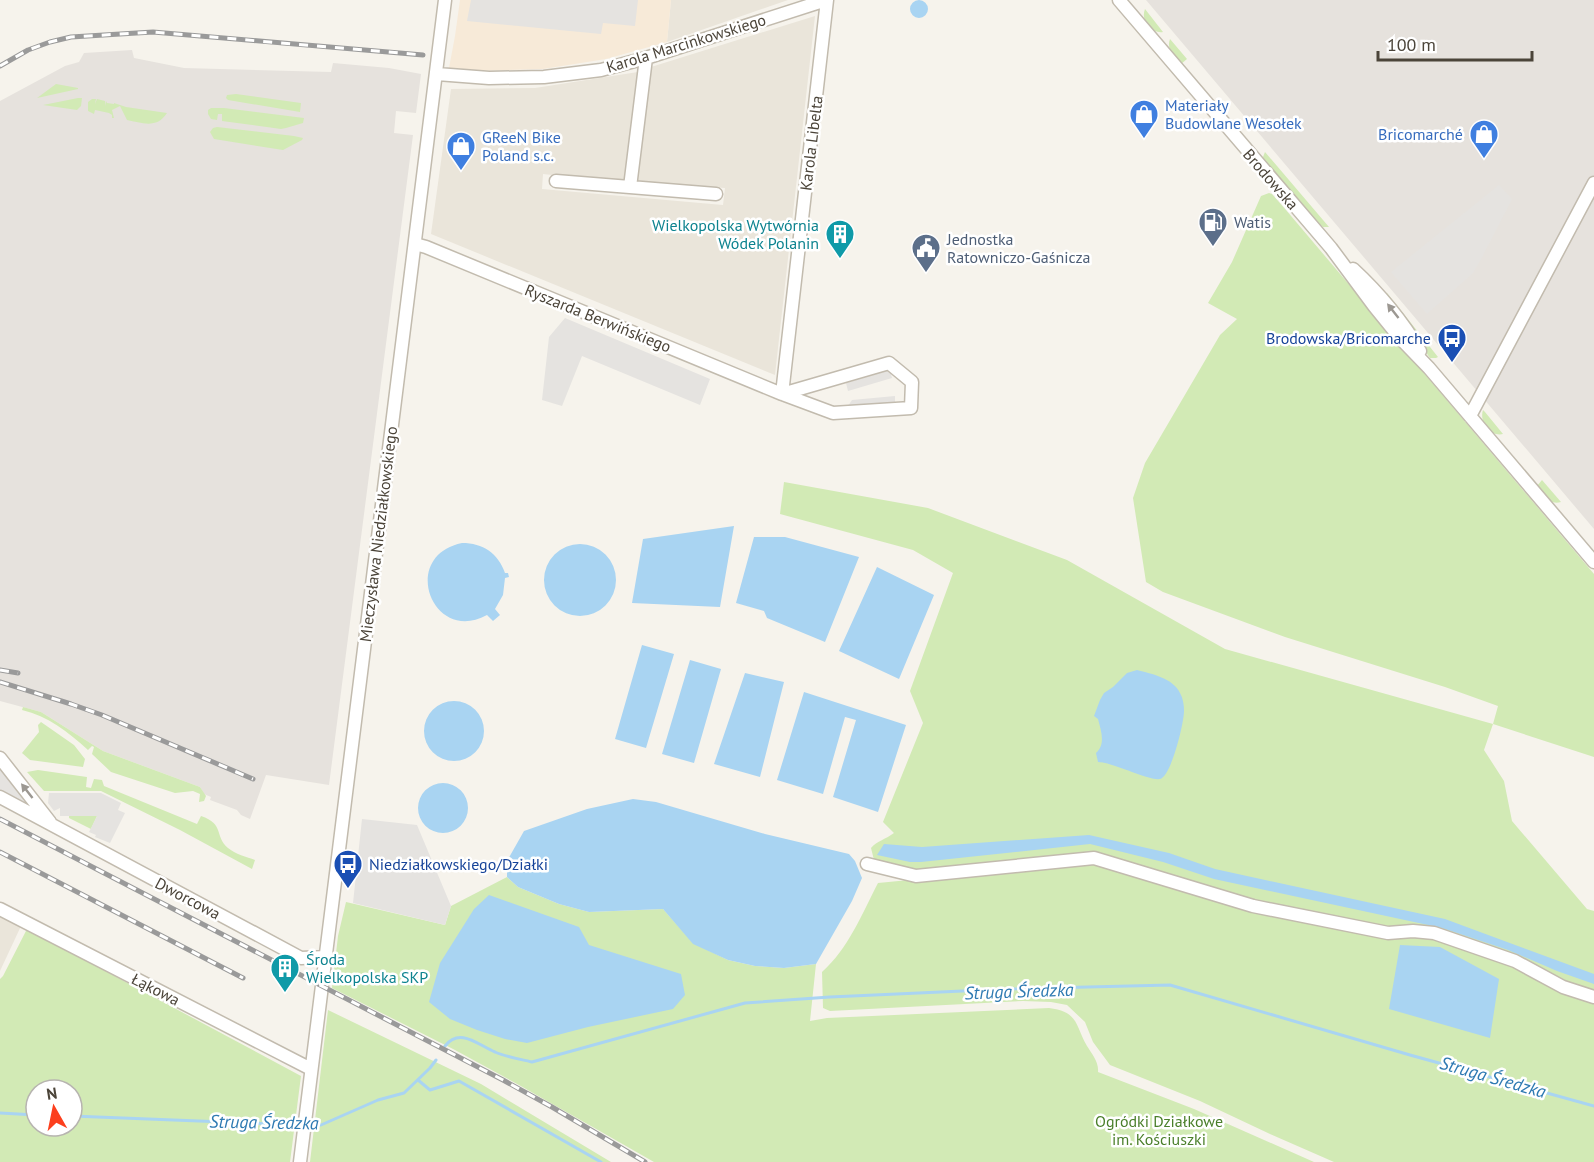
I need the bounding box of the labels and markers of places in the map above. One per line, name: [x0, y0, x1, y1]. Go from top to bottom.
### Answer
place label: Materiały Budowlane Wesołek: [1165, 95, 1302, 133]
shop icon: Materiały Budowlane Wesołek: [1128, 98, 1160, 140]
shop icon: Bricomarché: [1468, 118, 1500, 160]
place label: Bricomarché: [1378, 124, 1463, 144]
place label: GReeN Bike Poland s.c.: [482, 127, 561, 165]
shop icon: GReeN Bike Poland s.c.: [445, 130, 477, 172]
fuel station icon: Watis: [1197, 206, 1229, 248]
place label: Watis: [1234, 212, 1271, 232]
place label: Wielkopolska Wytwórnia Wódek Polanin: [652, 215, 819, 253]
building icon: Wielkopolska Wytwórnia Wódek Polanin: [824, 218, 856, 260]
place label: Jednostka Ratowniczo-Gaśnicza: [946, 229, 1091, 267]
public building icon: Jednostka Ratowniczo-Gaśnicza: [910, 232, 942, 274]
bus stop icon: Brodowska/Bricomarche: [1436, 322, 1468, 364]
place label: Brodowska/Bricomarche: [1266, 328, 1431, 348]
bus stop icon: Niedziałkowskiego/Działki: [332, 848, 364, 890]
place label: Niedziałkowskiego/Działki: [369, 854, 548, 874]
place label: Środa Wielkopolska SKP: [306, 949, 428, 987]
building icon: Środa Wielkopolska SKP: [269, 952, 301, 994]

